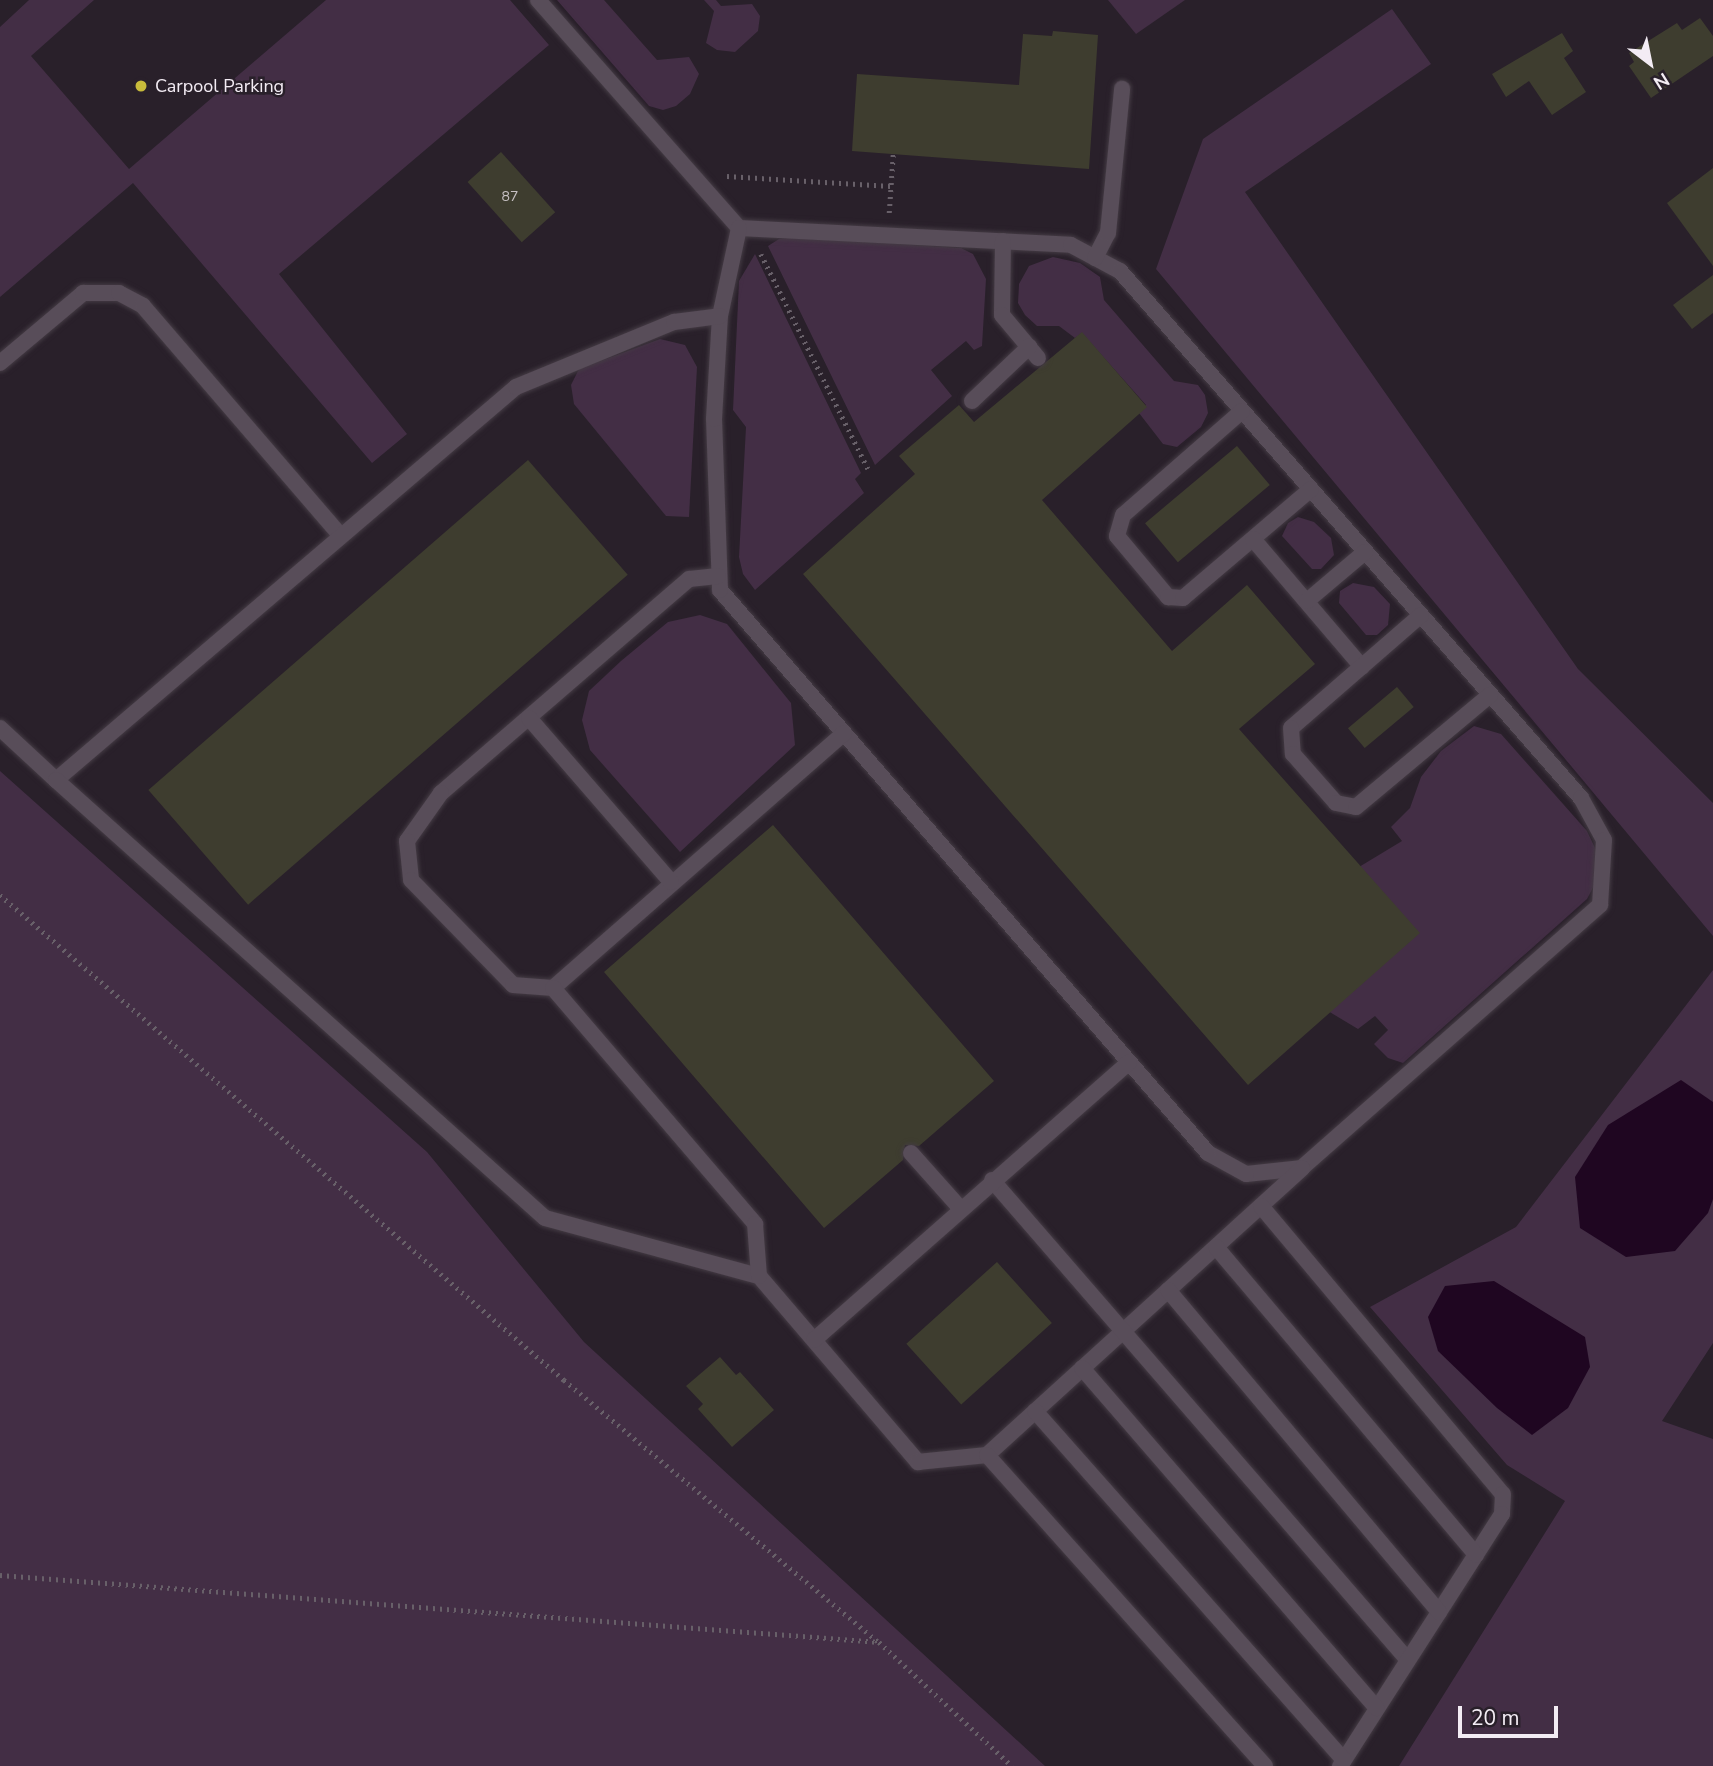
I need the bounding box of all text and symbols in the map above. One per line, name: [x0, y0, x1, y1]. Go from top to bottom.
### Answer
north arrow: [1615, 28, 1685, 98]
text: N: [1648, 66, 1674, 96]
place label: Carpool Parking: [155, 75, 284, 97]
marker: Carpool Parking: [133, 78, 149, 94]
house number: 87: [502, 189, 518, 205]
scale bar: [1461, 1692, 1561, 1736]
text: 20 m: [1471, 1704, 1520, 1732]

